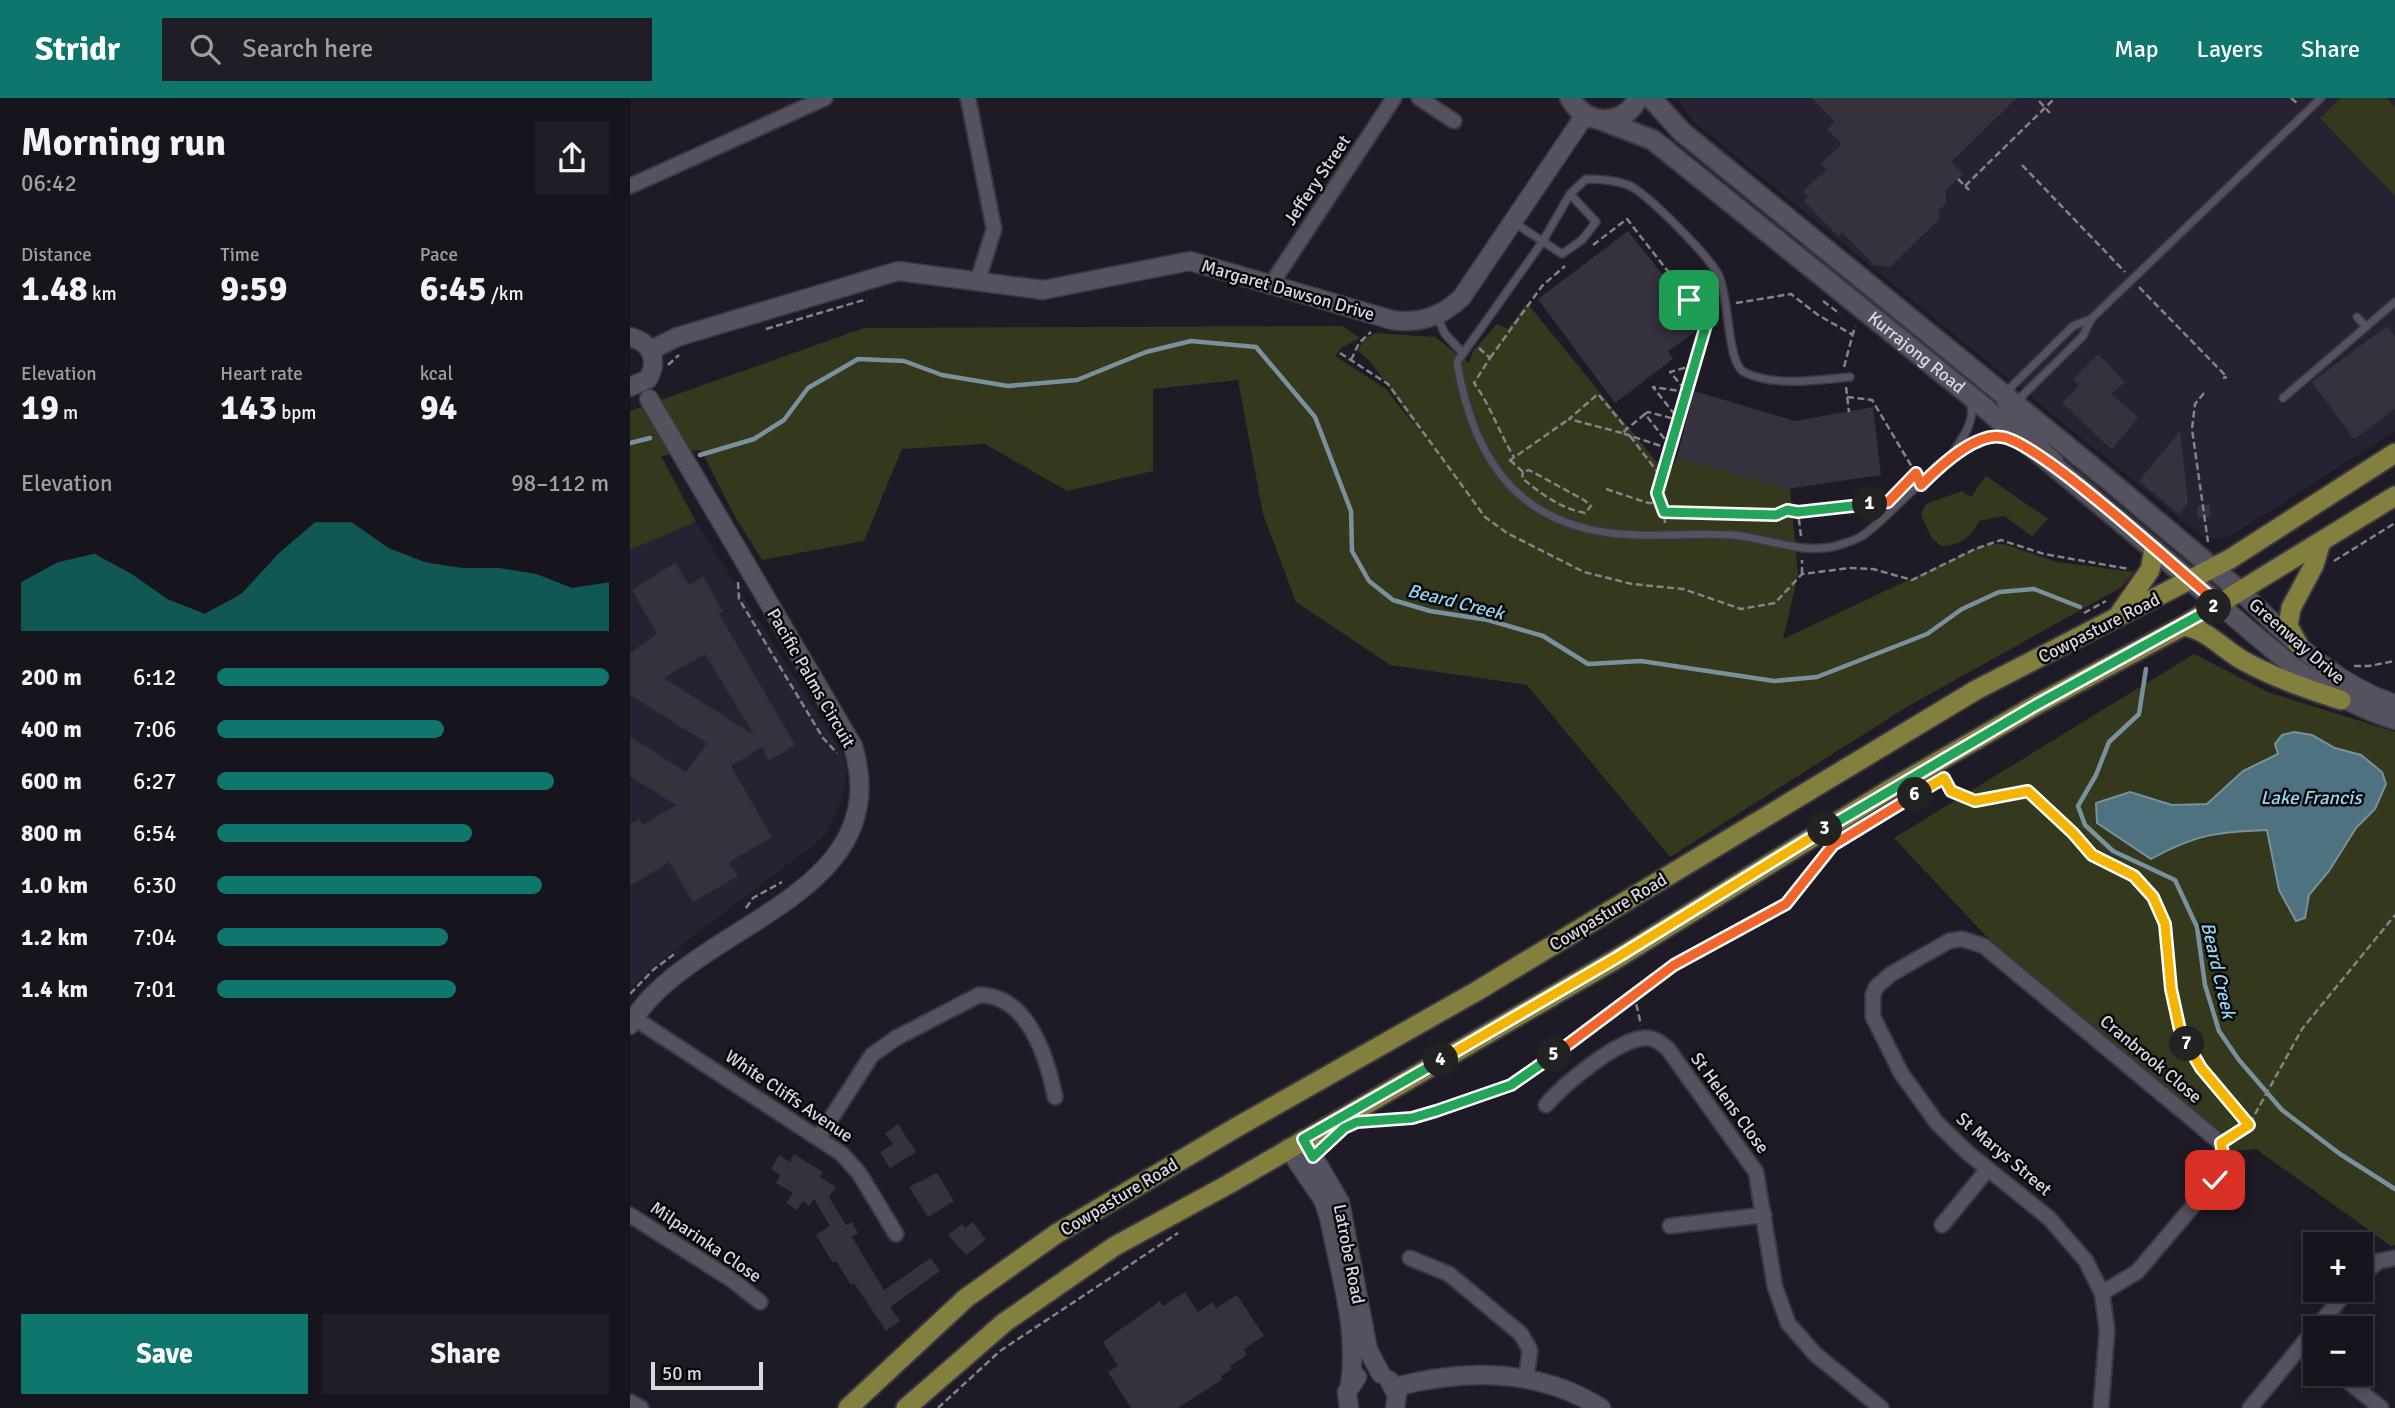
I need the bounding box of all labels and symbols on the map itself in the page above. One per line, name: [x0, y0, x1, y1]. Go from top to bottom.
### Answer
street label: Jeffery Street: [1279, 131, 1355, 229]
street label: Margaret Dawson Drive: [1199, 255, 1377, 325]
pin: [1659, 270, 1719, 330]
street label: Kurrajong Road: [1863, 306, 1970, 398]
pin: 1: [1852, 486, 1888, 522]
water label: Beard Creek: [1405, 578, 1508, 626]
street label: Cowpasture Road: [2035, 588, 2163, 668]
pin: 2: [2196, 589, 2232, 624]
street label: Greenway Drive: [2245, 593, 2349, 689]
street label: Pacific Palms Circuit: [762, 605, 860, 751]
pin: 6: [1898, 778, 1932, 812]
water label: Lake Francis: [2260, 786, 2363, 810]
pin: 3: [1808, 812, 1842, 846]
street label: Cowpasture Road: [1545, 868, 1671, 956]
water label: Beard Creek: [2195, 920, 2241, 1022]
street label: Cranbrook Close: [2096, 1010, 2206, 1108]
pin: 7: [2170, 1026, 2204, 1062]
pin: 5: [1536, 1038, 1572, 1072]
pin: 4: [1424, 1042, 1458, 1077]
street label: White Cliffs Avenue: [721, 1045, 857, 1147]
street label: St Helens Close: [1686, 1048, 1774, 1158]
street label: St Marys Street: [1952, 1108, 2056, 1200]
pin: [2185, 1150, 2245, 1210]
street label: Cowpasture Road: [1056, 1153, 1182, 1241]
street label: Milparinka Close: [646, 1197, 766, 1287]
street label: Latrobe Road: [1329, 1202, 1369, 1306]
scale bar: [651, 1359, 763, 1391]

